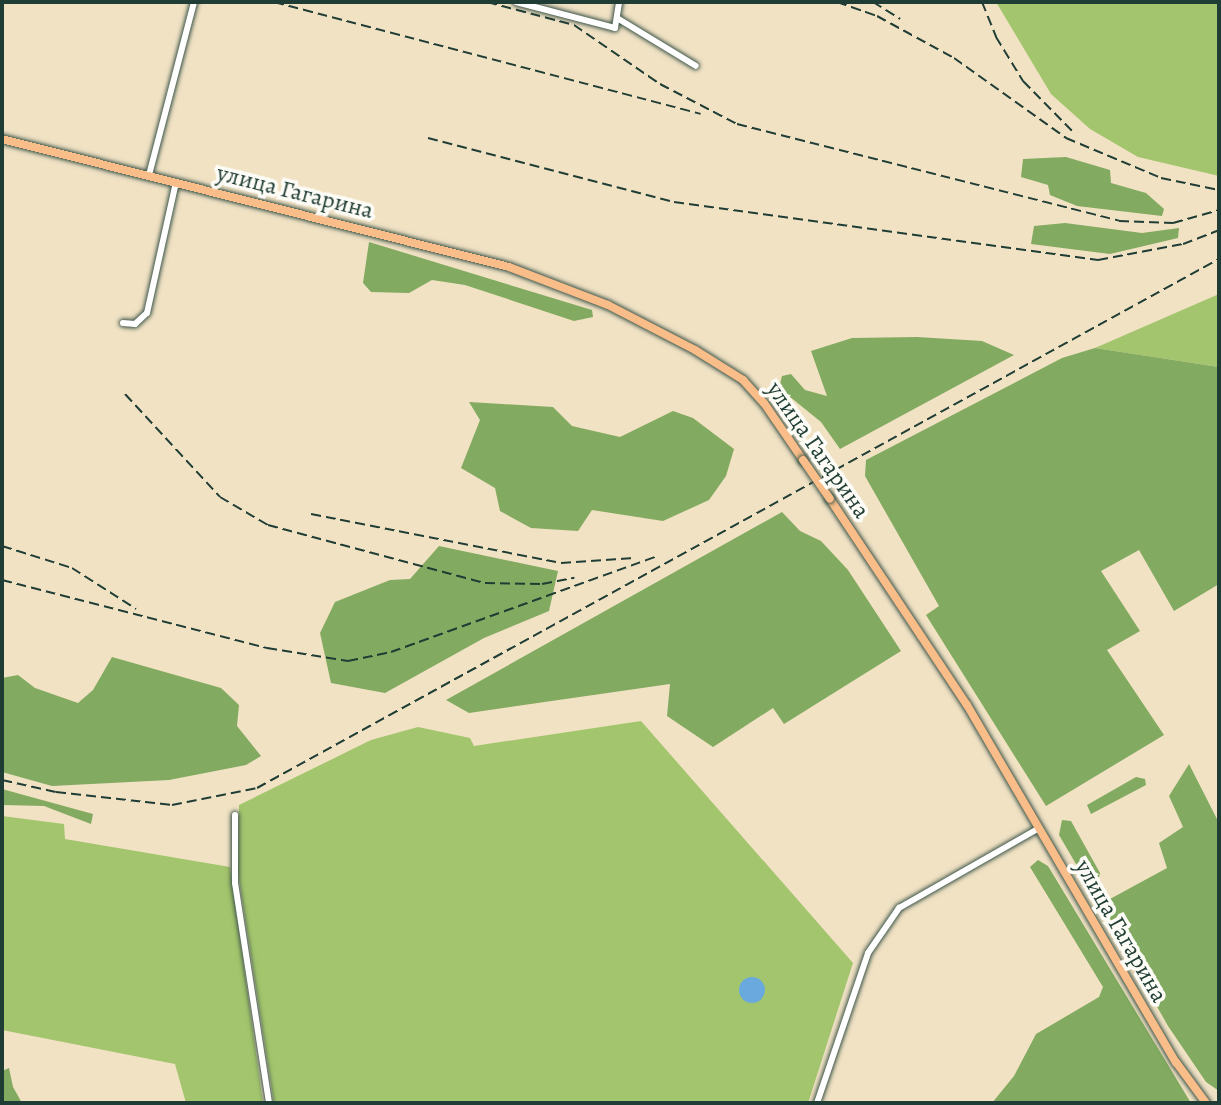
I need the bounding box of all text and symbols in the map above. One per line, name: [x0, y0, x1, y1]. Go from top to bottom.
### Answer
street label: улица Гагарина: [214, 159, 376, 225]
street label: улица Гагарина: [760, 376, 876, 524]
street label: улица Гагарина: [1068, 854, 1174, 1008]

